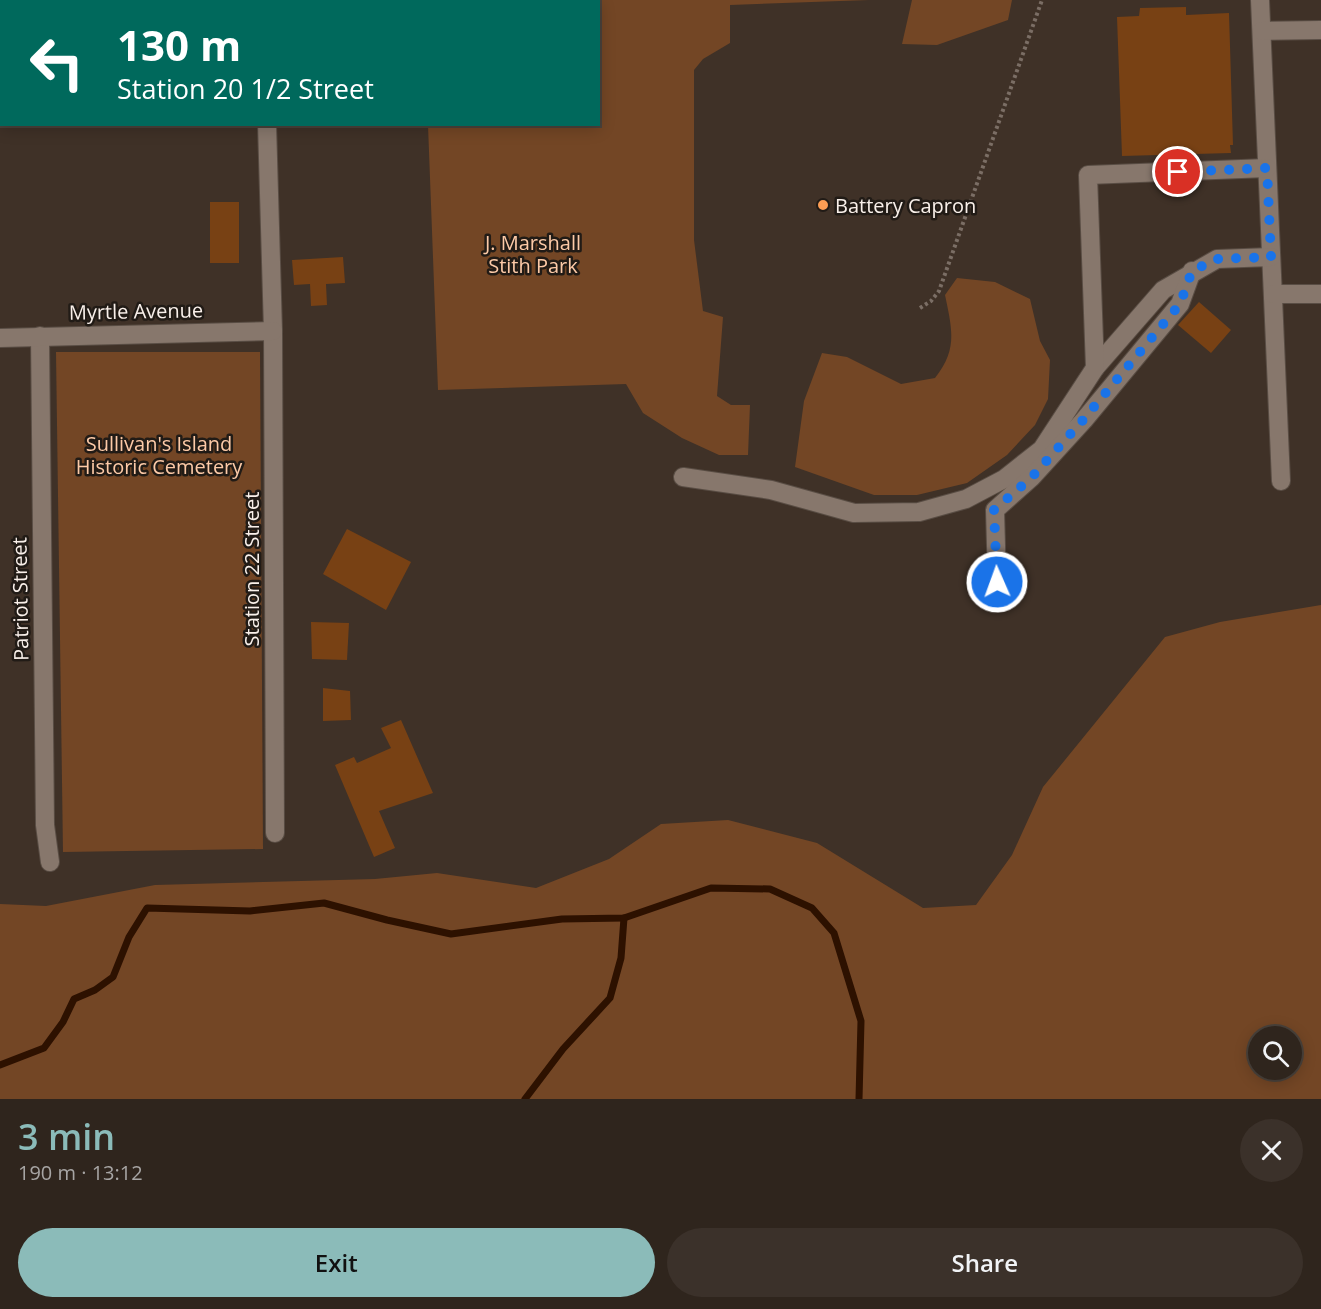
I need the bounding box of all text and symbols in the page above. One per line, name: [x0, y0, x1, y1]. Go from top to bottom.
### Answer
text: 130 m: [117, 16, 241, 73]
icon: left: [18, 24, 96, 102]
text: Station 20 1/2 Street: [117, 70, 374, 107]
pin: [1152, 146, 1203, 197]
icon: arrive: [1161, 155, 1194, 188]
place label: Battery Capron: [835, 192, 976, 219]
marker: Battery Capron: [816, 198, 830, 212]
park label: J. Marshall Stith Park: [483, 229, 581, 279]
street label: Myrtle Avenue: [69, 296, 203, 326]
park label: Sullivan's Island Historic Cemetery: [76, 430, 243, 480]
street label: Station 22 Street: [238, 492, 265, 646]
street label: Patriot Street: [5, 537, 35, 661]
position arrow: [965, 550, 1029, 614]
map controls: [1248, 1026, 1302, 1080]
button: search: [1248, 1026, 1302, 1080]
text: 3 min: [18, 1112, 115, 1161]
button: close: [1240, 1119, 1303, 1182]
text: 190 m · 13:12: [18, 1159, 143, 1186]
button: Exit: [18, 1228, 655, 1297]
button: Share: [667, 1228, 1303, 1297]

